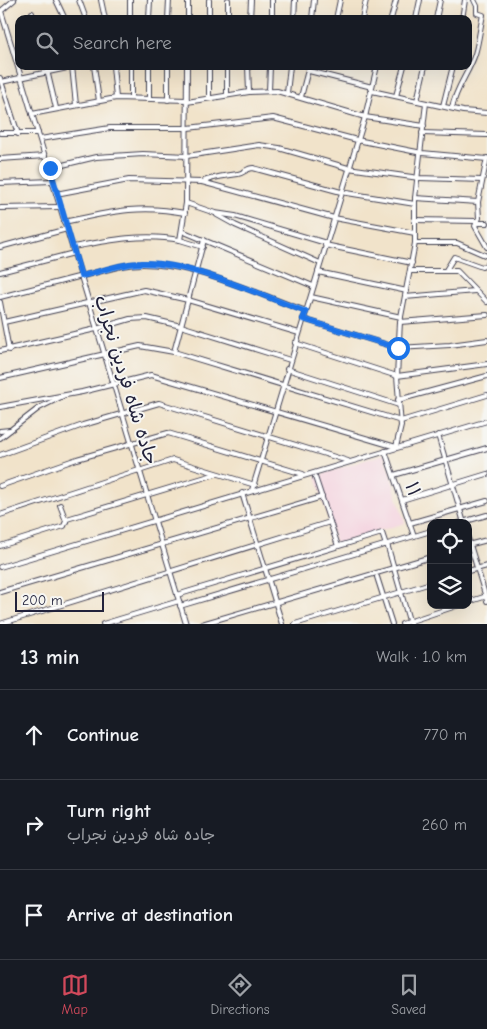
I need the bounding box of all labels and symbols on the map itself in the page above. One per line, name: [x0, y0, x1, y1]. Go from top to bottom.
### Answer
route end: [39, 157, 62, 180]
street label: جاده شاه فردین نجراب: [90, 293, 162, 467]
route start: [387, 337, 410, 360]
street label: ۱۱: [400, 479, 426, 499]
scale bar: [15, 589, 104, 612]

